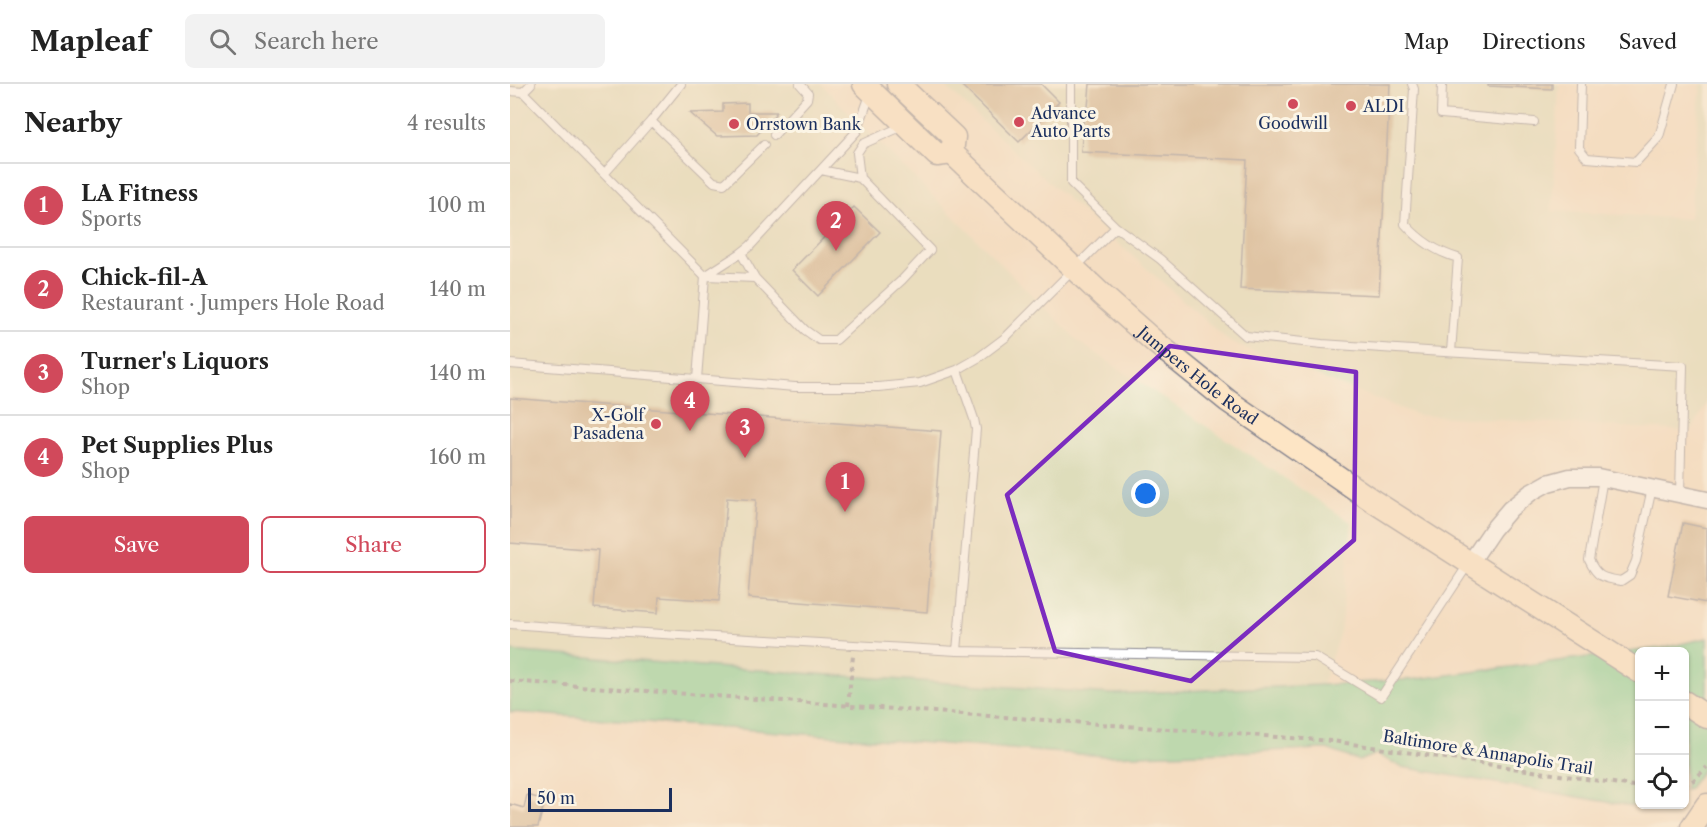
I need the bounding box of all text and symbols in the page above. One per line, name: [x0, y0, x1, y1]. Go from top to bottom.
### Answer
search box: [185, 14, 605, 68]
text: Mapleaf: [30, 24, 149, 58]
icon: search: [206, 25, 239, 58]
text: Search here: [254, 28, 379, 55]
text: Map: [1404, 29, 1449, 54]
text: Directions: [1482, 29, 1586, 54]
text: Saved: [1619, 29, 1677, 54]
place label: ALDI: [1362, 96, 1404, 116]
marker: Goodwill: [1286, 97, 1300, 111]
marker: ALDI: [1344, 99, 1358, 113]
place label: Advance Auto Parts: [1030, 103, 1110, 141]
text: Nearby: [24, 107, 122, 139]
text: 4 results: [407, 111, 486, 135]
place label: Goodwill: [1258, 113, 1328, 133]
place label: Orrstown Bank: [746, 114, 862, 134]
marker: Advance Auto Parts: [1012, 115, 1026, 129]
marker: Orrstown Bank: [727, 117, 741, 131]
text: LA Fitness: [81, 180, 198, 207]
text: 1: [39, 193, 48, 217]
text: 100 m: [428, 193, 486, 217]
pin: 2: [816, 202, 856, 251]
text: Sports: [81, 207, 142, 231]
text: Chick-fil-A: [81, 264, 207, 291]
text: 2: [38, 277, 49, 301]
text: 140 m: [429, 277, 486, 301]
text: Restaurant · Jumpers Hole Road: [81, 291, 385, 315]
street label: Jumpers Hole Road: [1132, 320, 1262, 429]
text: Turner's Liquors: [81, 348, 269, 375]
text: 3: [38, 361, 49, 385]
text: 140 m: [429, 361, 486, 385]
text: Shop: [81, 375, 130, 399]
pin: 4: [670, 382, 710, 431]
place label: X-Golf Pasadena: [573, 405, 646, 443]
pin: 3: [726, 408, 764, 458]
marker: X-Golf Pasadena: [649, 417, 663, 431]
text: Pet Supplies Plus: [81, 432, 273, 459]
text: 4: [38, 445, 49, 469]
text: 160 m: [429, 445, 486, 469]
text: Shop: [81, 459, 130, 483]
pin: 1: [826, 462, 864, 512]
your location: [1131, 479, 1160, 508]
button: Save: [24, 516, 249, 573]
button: Share: [261, 516, 486, 573]
map controls: [1635, 647, 1689, 809]
button: +: [1635, 647, 1689, 701]
button: −: [1635, 701, 1689, 755]
street label: Baltimore & Annapolis Trail: [1382, 726, 1595, 778]
button: locate: [1635, 755, 1689, 809]
scale bar: [528, 785, 672, 812]
text: 50 m: [537, 788, 575, 808]

